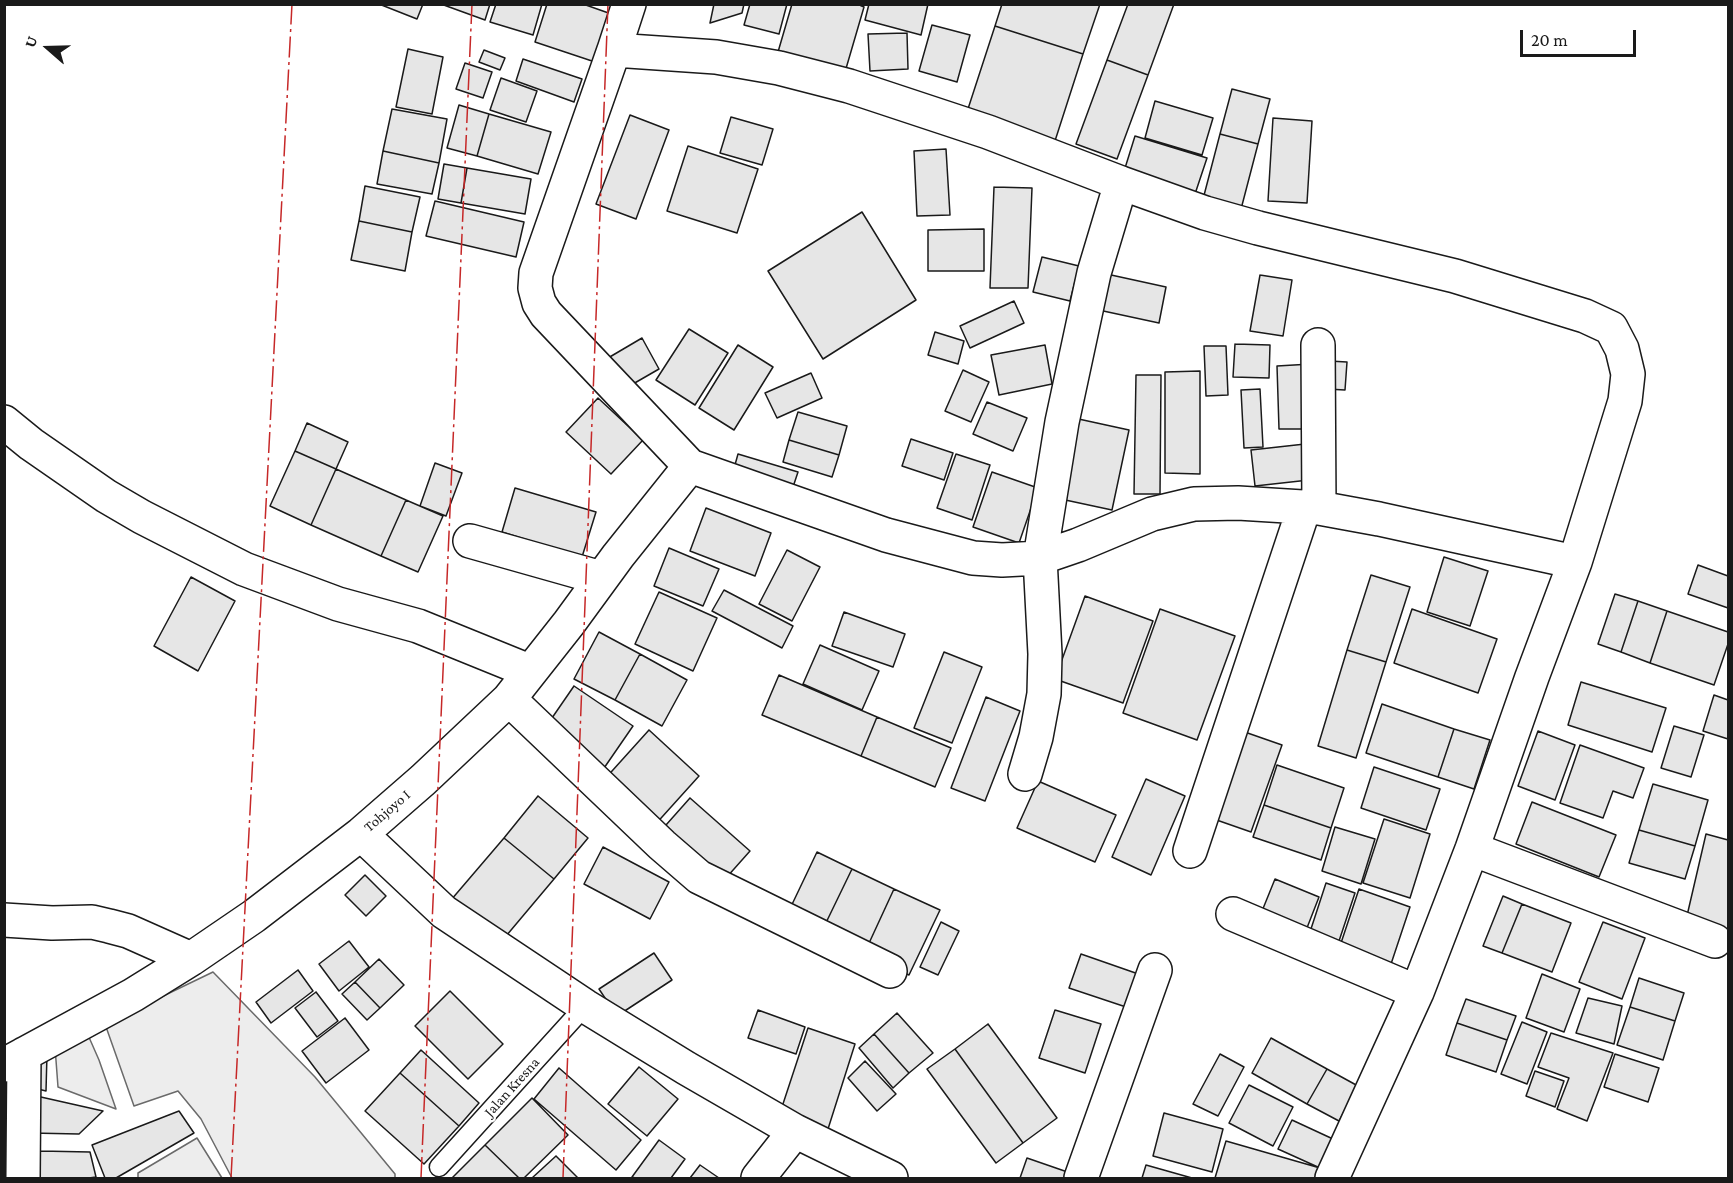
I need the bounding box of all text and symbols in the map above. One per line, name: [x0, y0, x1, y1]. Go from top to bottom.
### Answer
north arrow: [18, 18, 78, 78]
scale bar: [1523, 18, 1638, 56]
text: 20 m: [1531, 30, 1568, 50]
text: U: [21, 34, 40, 50]
street label: Tohjoyo I: [360, 786, 414, 836]
street label: Jalan Kresna: [480, 1053, 544, 1121]

